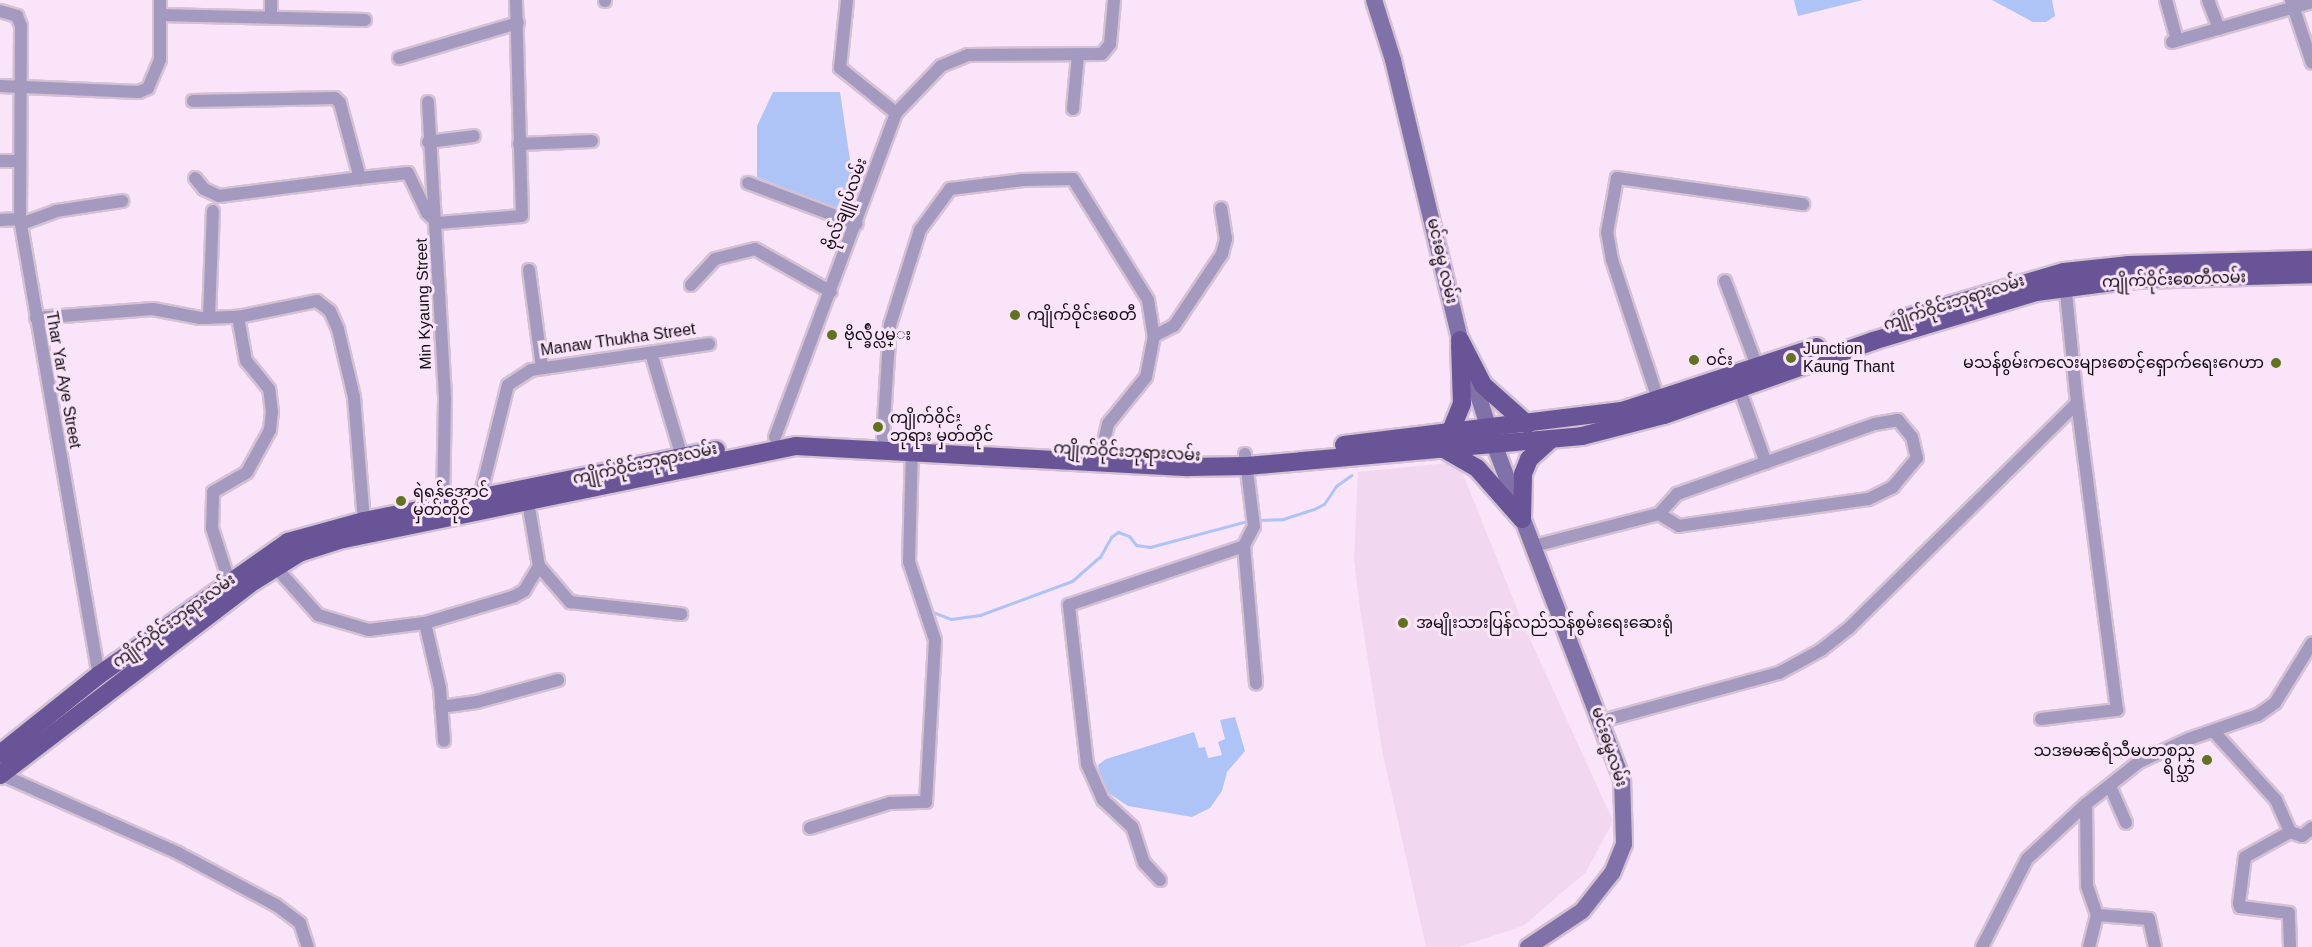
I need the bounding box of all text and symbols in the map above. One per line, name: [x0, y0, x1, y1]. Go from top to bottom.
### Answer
street label: ဗိုလ်ချူပ်လမ်း: [821, 155, 871, 253]
street label: မင်းဓမ္မ လမ်း: [1423, 216, 1461, 306]
street label: Min Kyaung Street: [412, 238, 436, 370]
street label: ကျိုက်ဝိုင်းစေတီလမ်း: [2102, 268, 2246, 292]
street label: ကျိုက်ဝိုင်းဘုရားလမ်း: [1881, 271, 2027, 335]
place label: ကျိုက်ဝိုင်းစေတီ: [1027, 305, 1137, 325]
marker: ကျိုက်ဝိုင်းစေတီ: [1008, 308, 1022, 322]
street label: Thar Yar Aye Street: [41, 309, 85, 451]
street label: Manaw Thukha Street: [539, 320, 697, 360]
place label: ဗိုလ္ခ်ဳပ္လမ္း: [844, 325, 911, 345]
marker: ဗိုလ္ခ်ဳပ္လမ္း: [825, 328, 839, 342]
place label: Junction Kaung Thant: [1803, 339, 1895, 377]
place label: ဝင်း: [1706, 350, 1733, 370]
marker: Junction Kaung Thant: [1784, 351, 1798, 365]
marker: ဝင်း: [1687, 353, 1701, 367]
place label: မသန်စွမ်းကလေးများစောင့်ရှောက်ရေးဂေဟာ: [1963, 353, 2264, 373]
marker: မသန်စွမ်းကလေးများစောင့်ရှောက်ရေးဂေဟာ: [2269, 356, 2283, 370]
place label: ကျိုက်ဝိုင်း ဘုရား မှတ်တိုင်: [890, 408, 993, 446]
marker: ကျိုက်ဝိုင်း ဘုရား မှတ်တိုင်: [871, 420, 885, 434]
street label: ကျိုက်ဝိုင်းဘုရားလမ်း: [571, 439, 719, 489]
street label: ကျိုက်ဝိုင်းဘုရားလမ်း: [1053, 439, 1201, 465]
place label: ရဲရန်အောင် မှတ်တိုင်: [413, 482, 489, 520]
marker: ရဲရန်အောင် မှတ်တိုင်: [394, 494, 408, 508]
street label: ကျိုက်ဝိုင်းဘုရားလမ်း: [109, 570, 239, 672]
place label: အမျိုးသားပြန်လည်သန်စွမ်းရေးဆေးရုံ: [1416, 613, 1673, 633]
marker: အမျိုးသားပြန်လည်သန်စွမ်းရေးဆေးရုံ: [1394, 614, 1412, 632]
street label: မင်းဓမ္မလမ်း: [1587, 705, 1631, 789]
place label: သဒၶမၼရံသီမဟာစည္ ရိပ္သာ: [2033, 741, 2195, 779]
marker: သဒၶမၼရံသီမဟာစည္ ရိပ္သာ: [2200, 753, 2214, 767]

